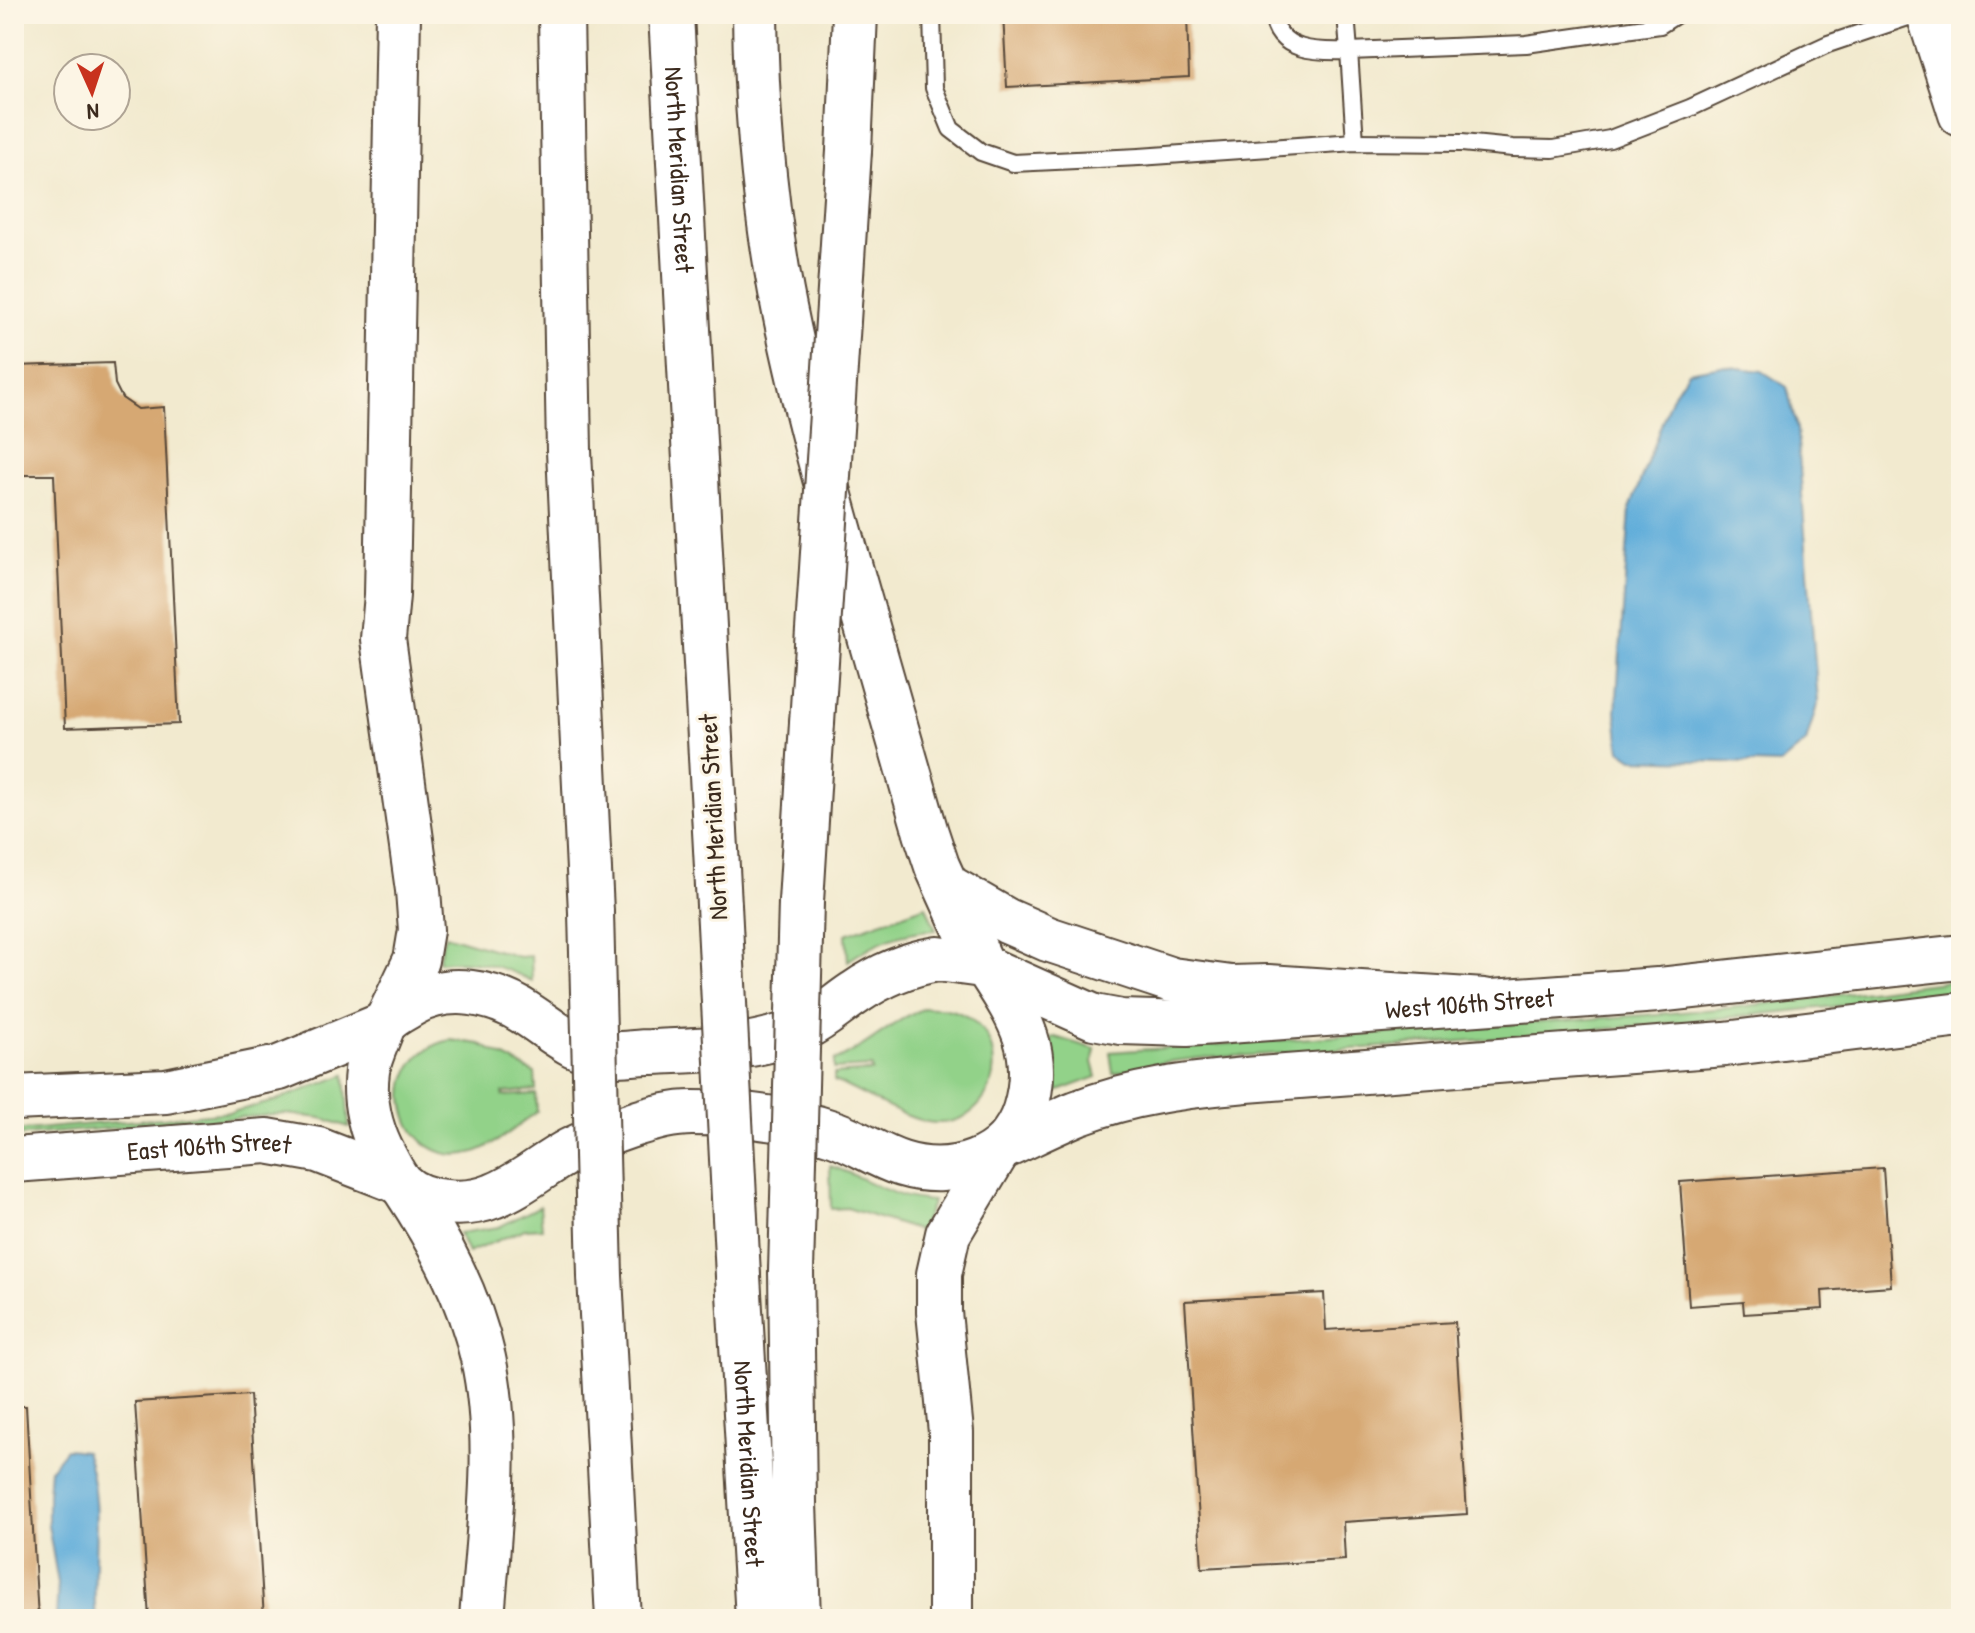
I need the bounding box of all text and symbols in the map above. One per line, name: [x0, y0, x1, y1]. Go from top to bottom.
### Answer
north arrow: [52, 52, 132, 132]
street label: North Meridian Street: [657, 66, 703, 275]
text: N: [86, 97, 100, 127]
street label: North Meridian Street: [690, 712, 735, 921]
street label: West 106th Street: [1384, 979, 1556, 1027]
street label: East 106th Street: [126, 1122, 295, 1168]
street label: North Meridian Street: [726, 1360, 773, 1569]

